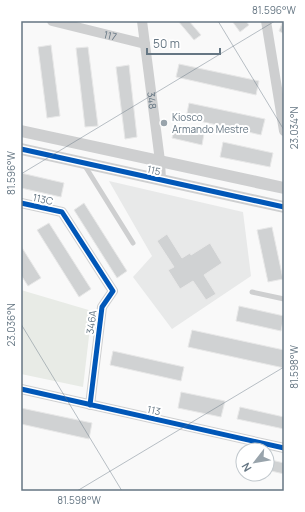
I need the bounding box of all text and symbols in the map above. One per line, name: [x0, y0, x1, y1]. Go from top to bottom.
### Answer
text: 81.596°W: [252, 3, 297, 17]
street label: 117: [102, 27, 118, 44]
scale bar: [147, 30, 220, 56]
text: 50 m: [153, 35, 180, 52]
street label: 348: [144, 91, 160, 110]
text: 23.034°N: [287, 107, 301, 149]
place label: Kiosco Armando Mestre: [172, 110, 249, 136]
marker: Kiosco Armando Mestre: [159, 118, 169, 128]
text: 81.596°W: [4, 150, 18, 195]
street label: 115: [146, 162, 162, 178]
street label: 113C: [32, 190, 54, 208]
text: 23.036°N: [4, 303, 18, 346]
street label: 346A: [83, 309, 99, 335]
text: 81.598°W: [287, 345, 301, 389]
street label: 113: [146, 402, 162, 418]
north arrow: [235, 442, 275, 482]
text: N: [237, 460, 254, 475]
text: 81.598°W: [57, 493, 101, 507]

